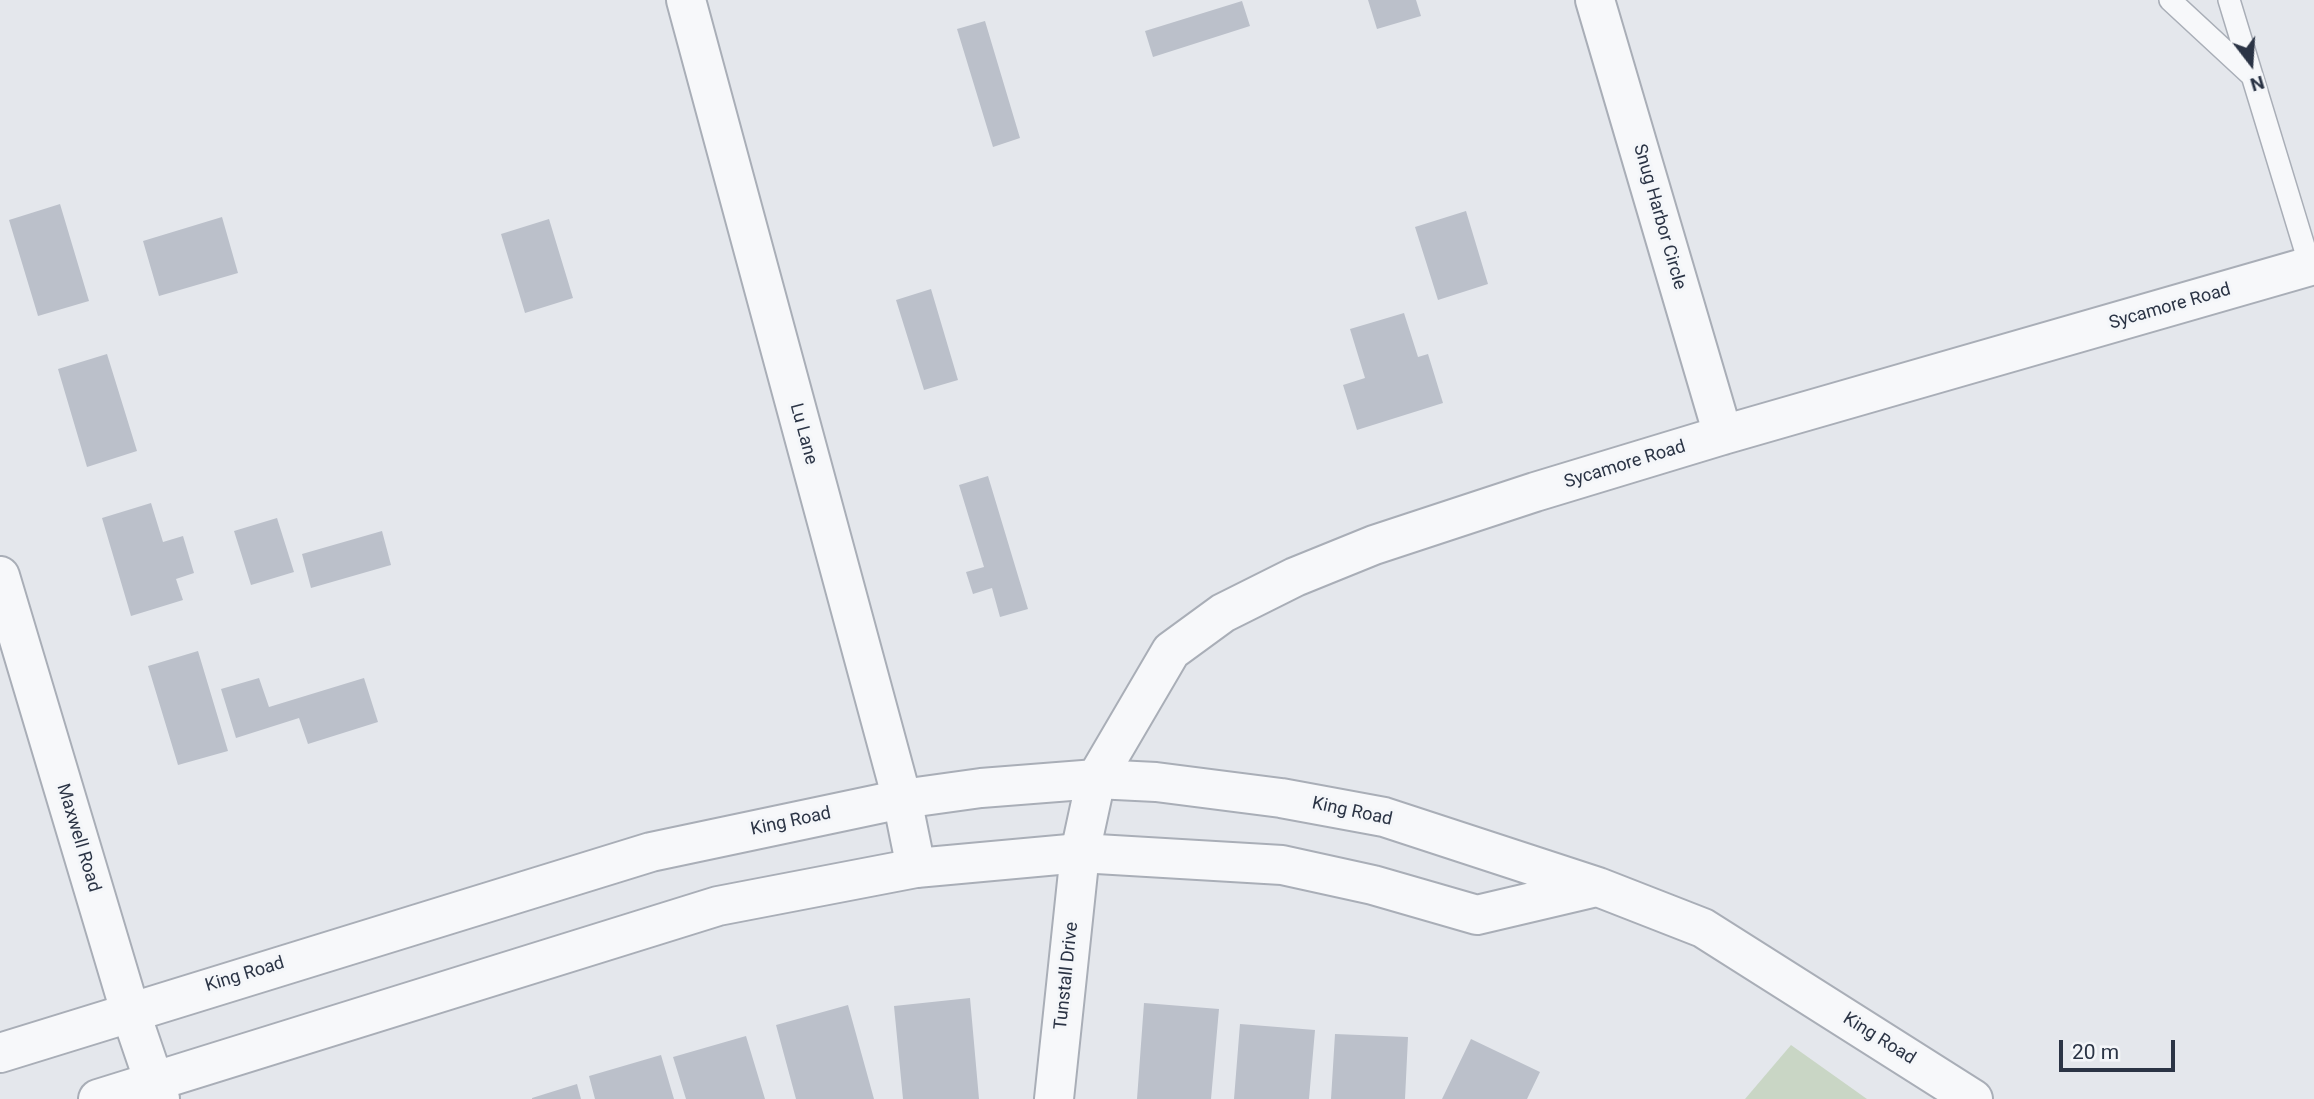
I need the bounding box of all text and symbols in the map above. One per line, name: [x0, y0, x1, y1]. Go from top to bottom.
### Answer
north arrow: [2216, 28, 2286, 98]
text: N: [2248, 71, 2267, 97]
street label: Snug Harbor Circle: [1628, 142, 1690, 292]
street label: Sycamore Road: [2107, 279, 2233, 335]
street label: Lu Lane: [784, 401, 822, 467]
street label: Sycamore Road: [1562, 436, 1688, 494]
street label: Maxwell Road: [51, 781, 105, 895]
street label: King Road: [1310, 793, 1394, 831]
street label: King Road: [749, 803, 833, 841]
street label: Tunstall Drive: [1051, 921, 1083, 1031]
street label: King Road: [203, 953, 287, 997]
street label: King Road: [1839, 1008, 1919, 1070]
scale bar: [2062, 1026, 2178, 1070]
text: 20 m: [2072, 1040, 2119, 1064]

